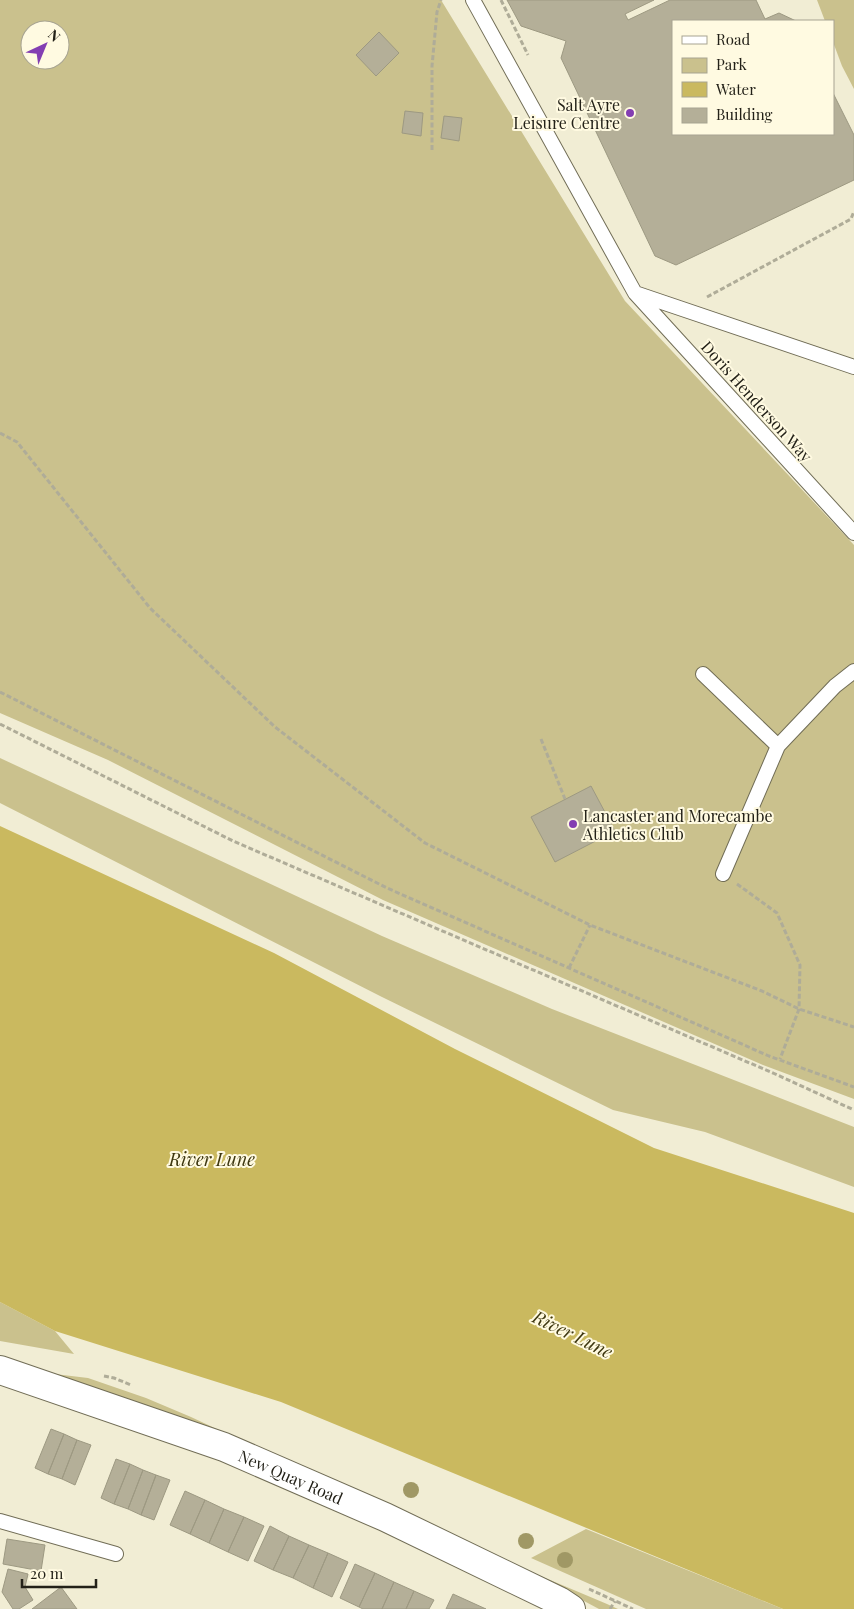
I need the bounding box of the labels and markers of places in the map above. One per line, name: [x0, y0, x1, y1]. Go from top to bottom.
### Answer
place label: Salt Ayre Leisure Centre: [513, 94, 620, 133]
marker: Salt Ayre Leisure Centre: [624, 107, 636, 119]
place label: Lancaster and Morecambe Athletics Club: [582, 805, 773, 844]
marker: Lancaster and Morecambe Athletics Club: [567, 818, 579, 830]

